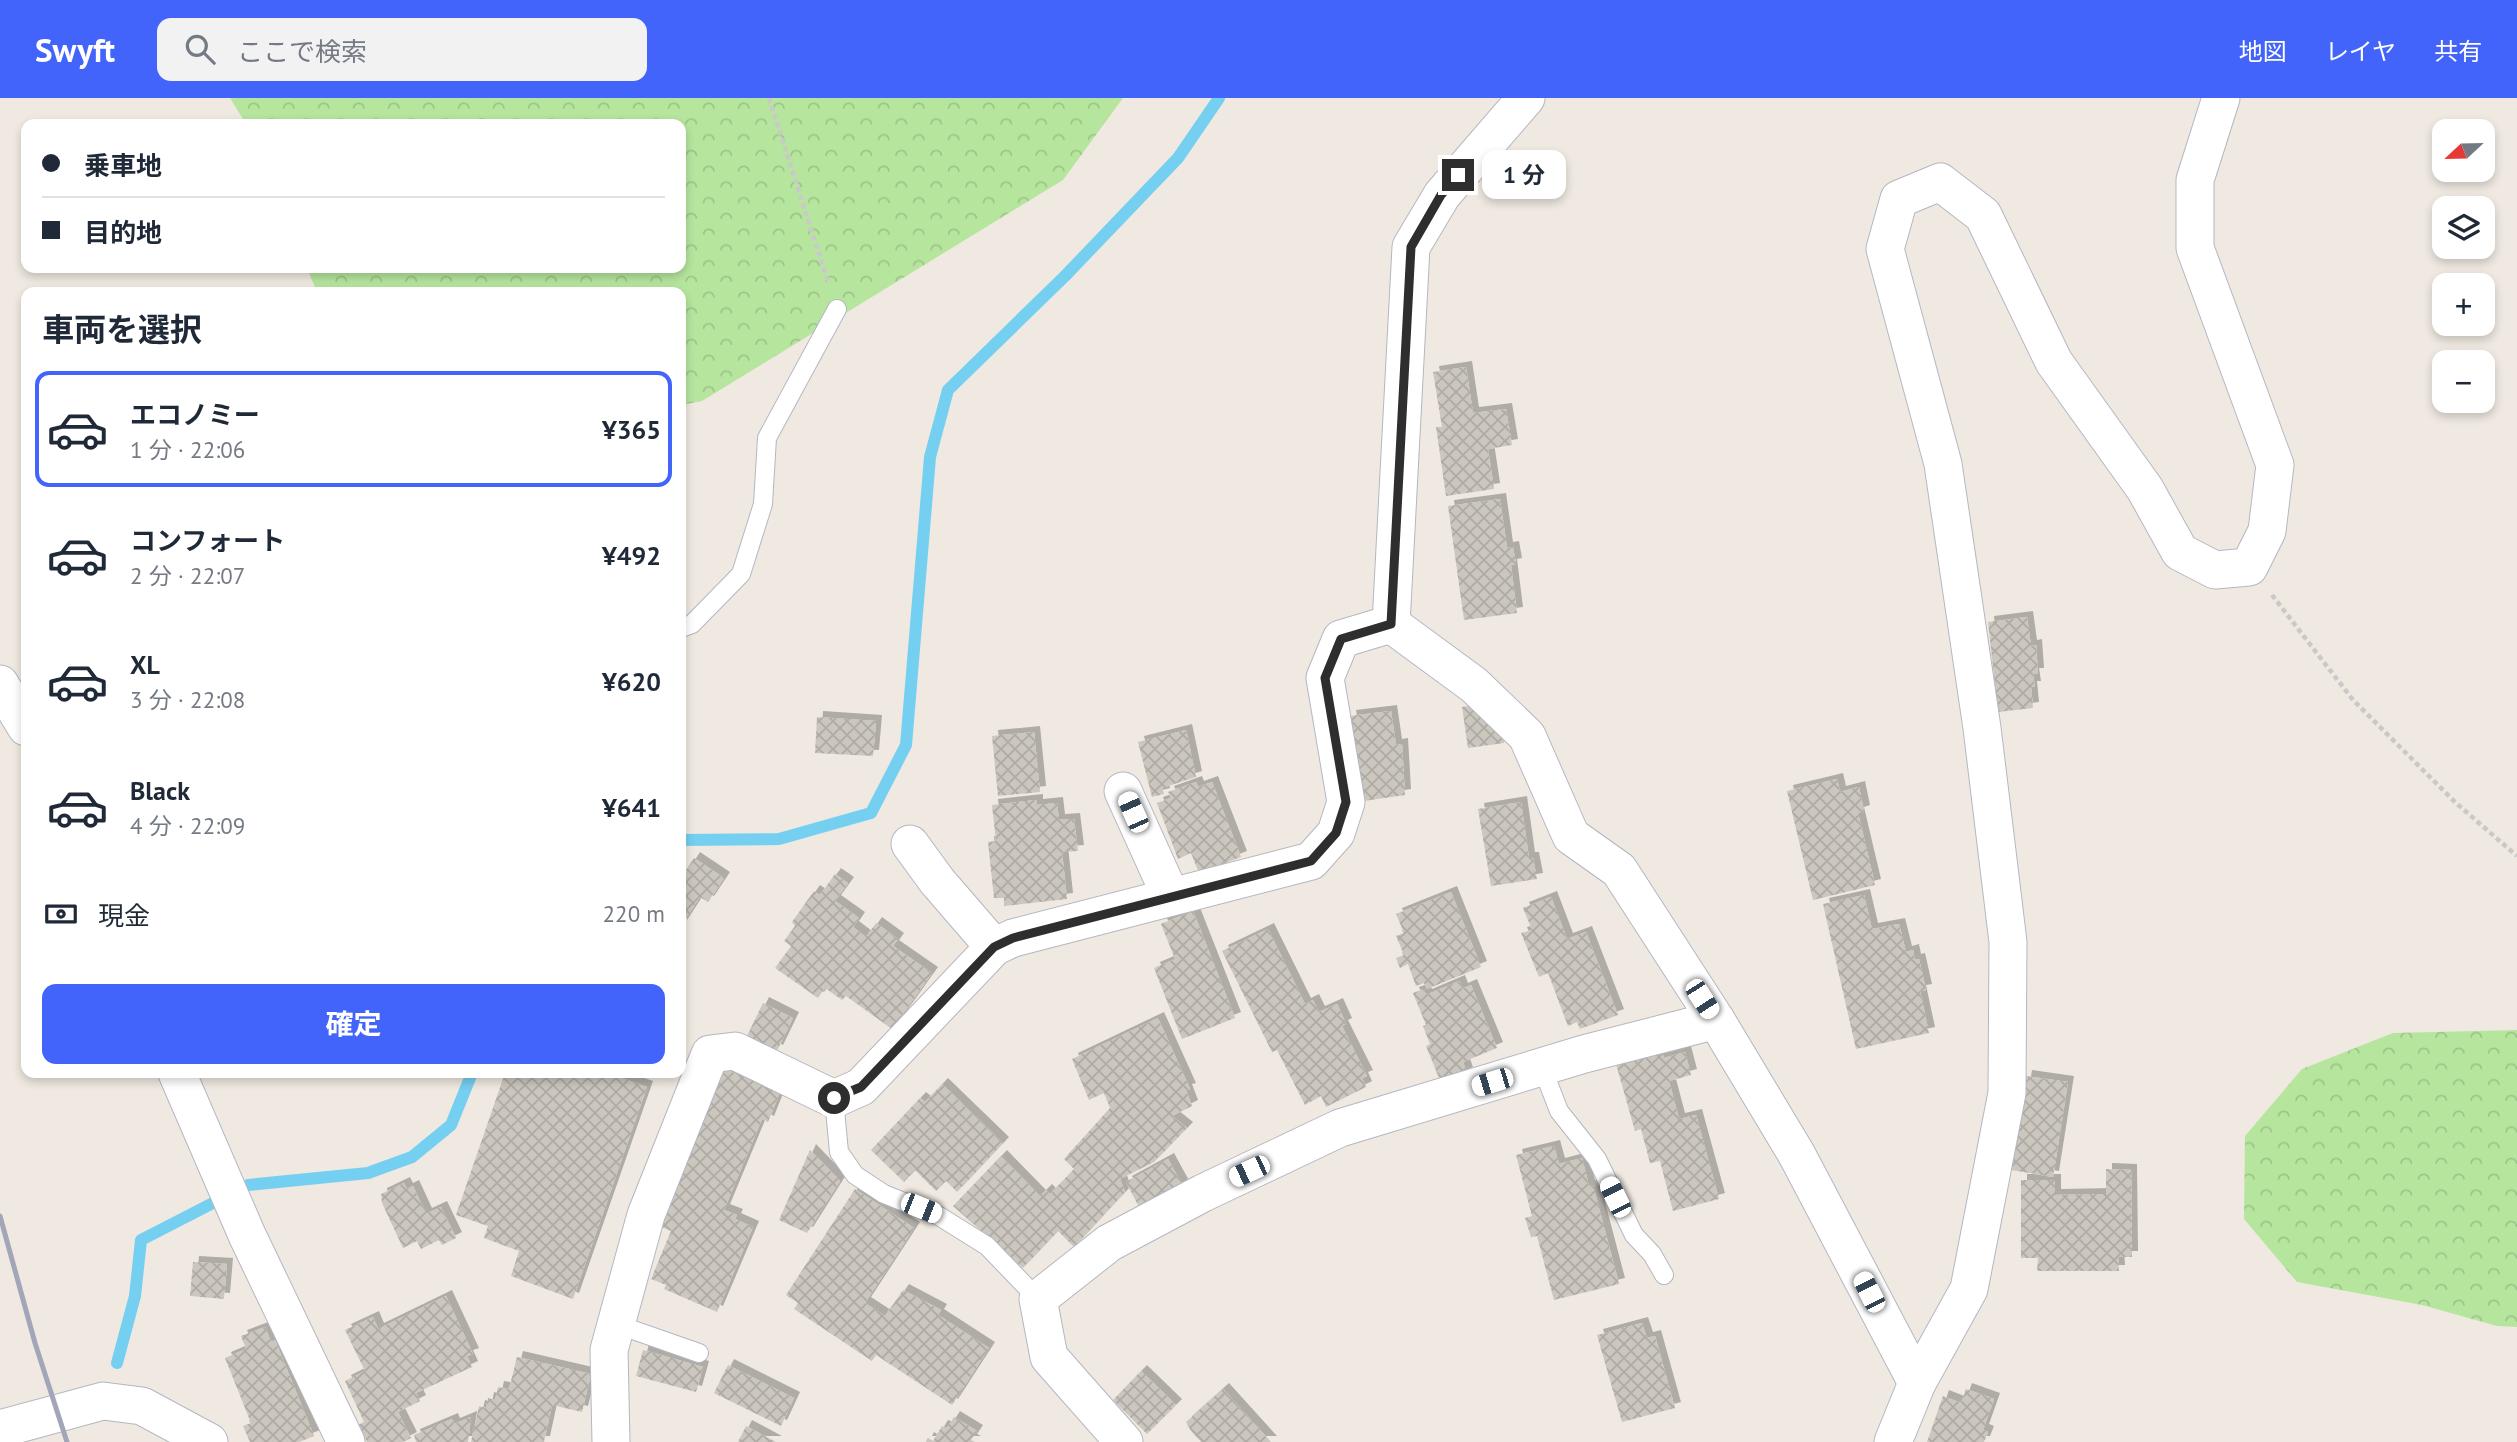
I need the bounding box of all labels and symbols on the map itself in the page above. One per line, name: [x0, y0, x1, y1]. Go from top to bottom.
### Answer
north arrow: [2432, 119, 2496, 182]
callout: 1 分: [1482, 150, 1566, 200]
route end: [1442, 159, 1474, 191]
car: [1115, 789, 1152, 835]
car: [1682, 976, 1723, 1022]
car: [1469, 1066, 1516, 1098]
route start: [818, 1082, 850, 1114]
car: [1226, 1153, 1273, 1189]
car: [1597, 1174, 1634, 1220]
car: [898, 1190, 945, 1226]
car: [1851, 1269, 1888, 1315]

